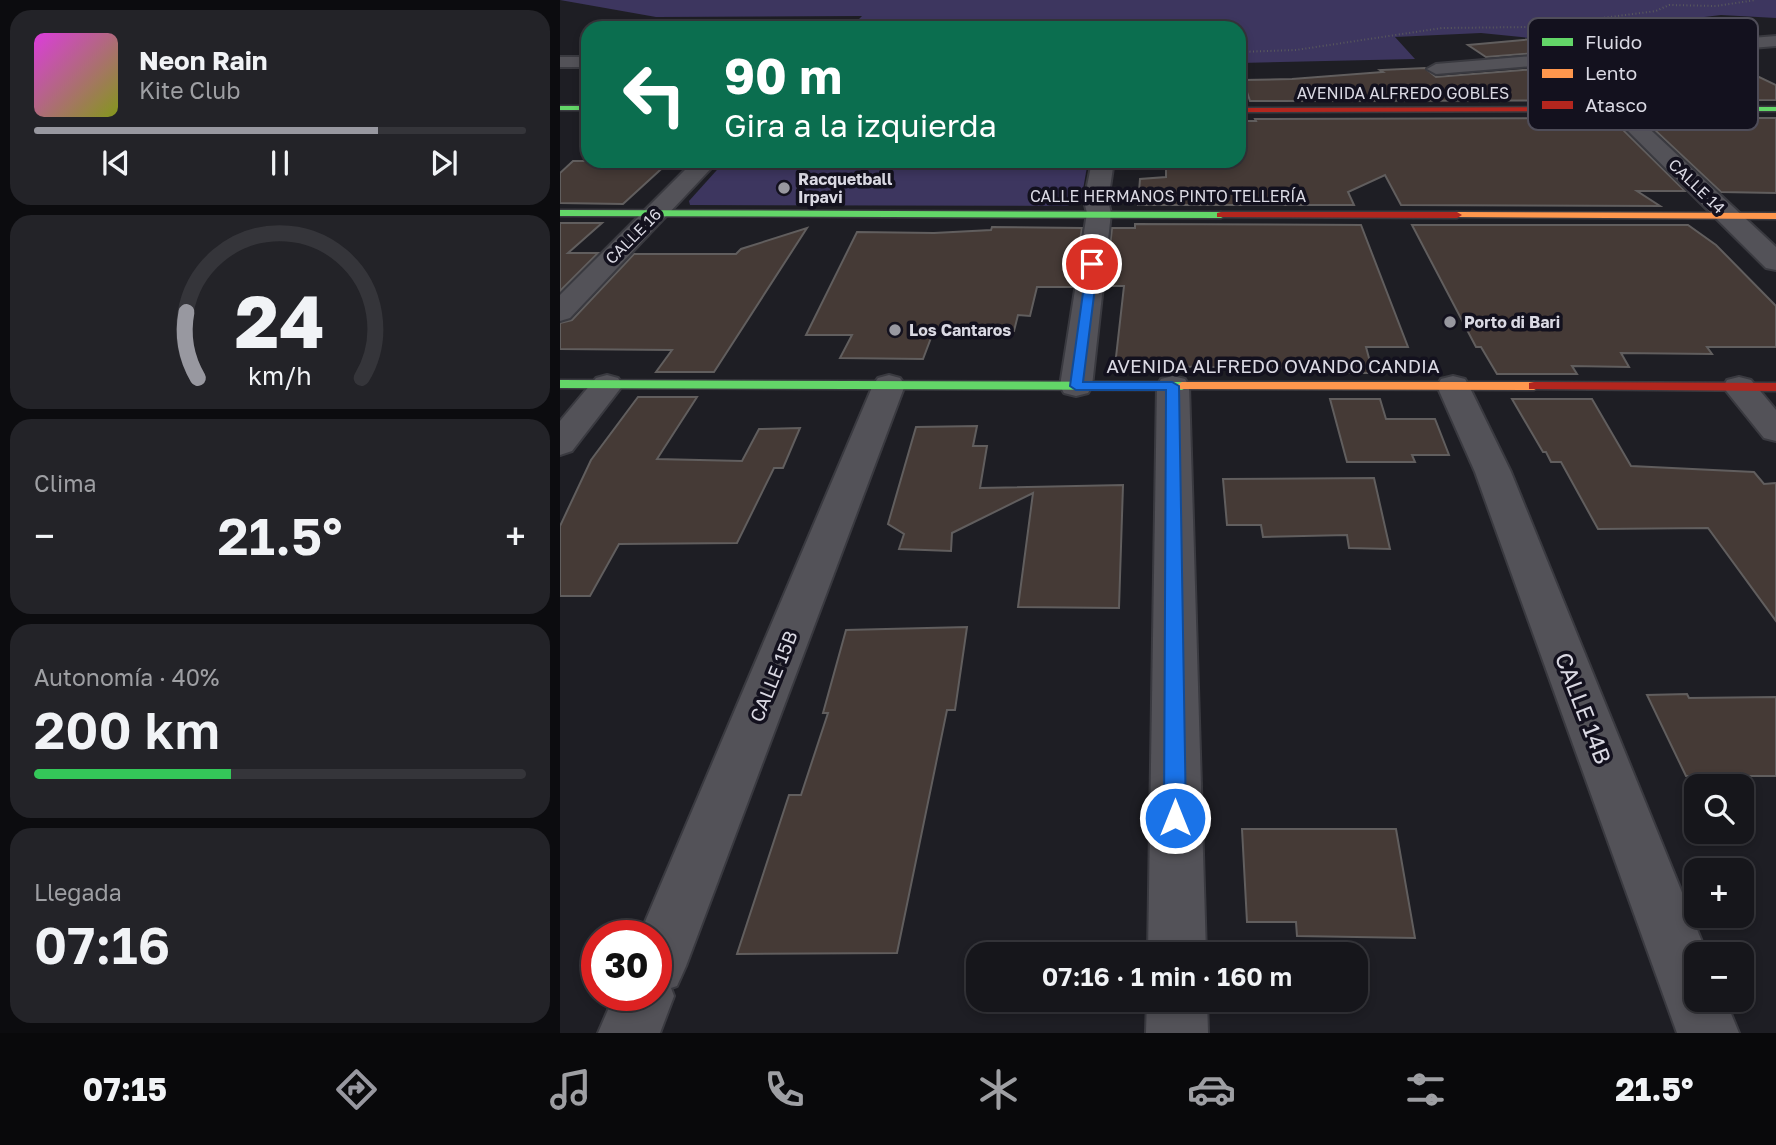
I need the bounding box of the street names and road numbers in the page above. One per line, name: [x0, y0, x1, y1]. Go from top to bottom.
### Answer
street label: AVENIDA ALFREDO GOBLES: [1297, 83, 1509, 103]
street label: CALLE 14: [1665, 154, 1729, 218]
street label: CALLE HERMANOS PINTO TELLERÍA: [1030, 186, 1306, 206]
street label: CALLE 16: [601, 204, 665, 268]
street label: AVENIDA ALFREDO OVANDO CANDIA: [1106, 354, 1440, 377]
street label: CALLE 15B: [744, 627, 802, 725]
street label: CALLE 14B: [1550, 648, 1618, 768]

